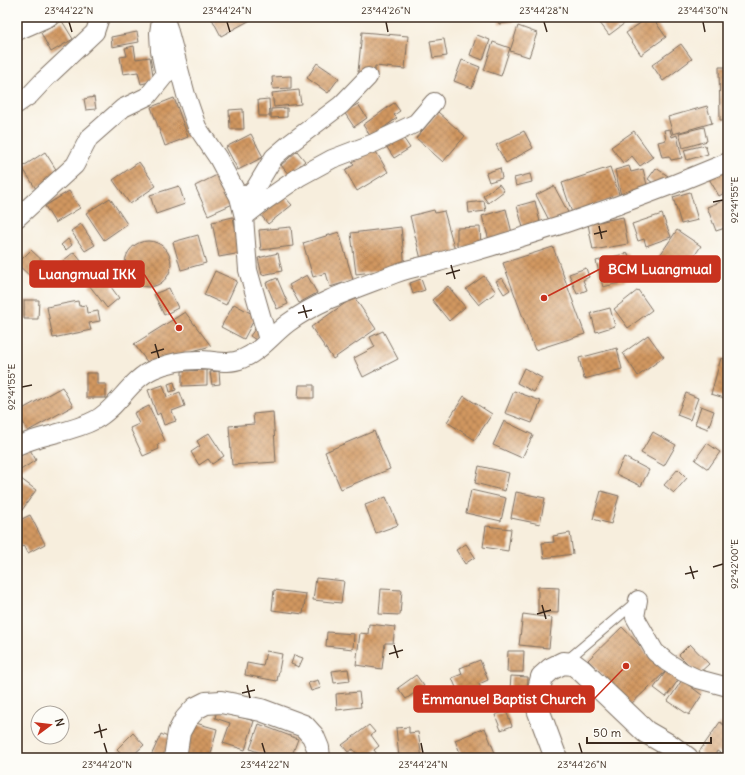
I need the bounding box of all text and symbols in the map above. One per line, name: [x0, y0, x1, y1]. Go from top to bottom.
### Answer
text: 23°44'22"N: [44, 4, 94, 17]
text: 23°44'24"N: [202, 4, 252, 17]
text: 23°44'26"N: [361, 4, 411, 17]
text: 23°44'28"N: [519, 4, 569, 17]
text: 23°44'30"N: [678, 4, 728, 17]
text: 92°41'55"E: [728, 177, 741, 223]
callout: BCM Luangmual: [600, 256, 720, 282]
text: BCM Luangmual: [608, 260, 712, 278]
callout: Luangmual IKK: [30, 261, 144, 287]
text: Luangmual IKK: [38, 265, 136, 283]
text: 92°41'55"E: [5, 364, 18, 410]
text: 92°42'00"E: [728, 539, 741, 589]
callout: Emmanuel Baptist Church: [414, 686, 594, 712]
text: Emmanuel Baptist Church: [422, 690, 586, 708]
north arrow: [30, 705, 70, 745]
text: N: [52, 717, 67, 728]
scale bar: [587, 719, 711, 745]
text: 50 m: [593, 725, 622, 740]
text: 23°44'20"N: [82, 758, 132, 771]
text: 23°44'22"N: [240, 758, 290, 771]
text: 23°44'24"N: [398, 758, 448, 771]
text: 23°44'26"N: [557, 758, 607, 771]

